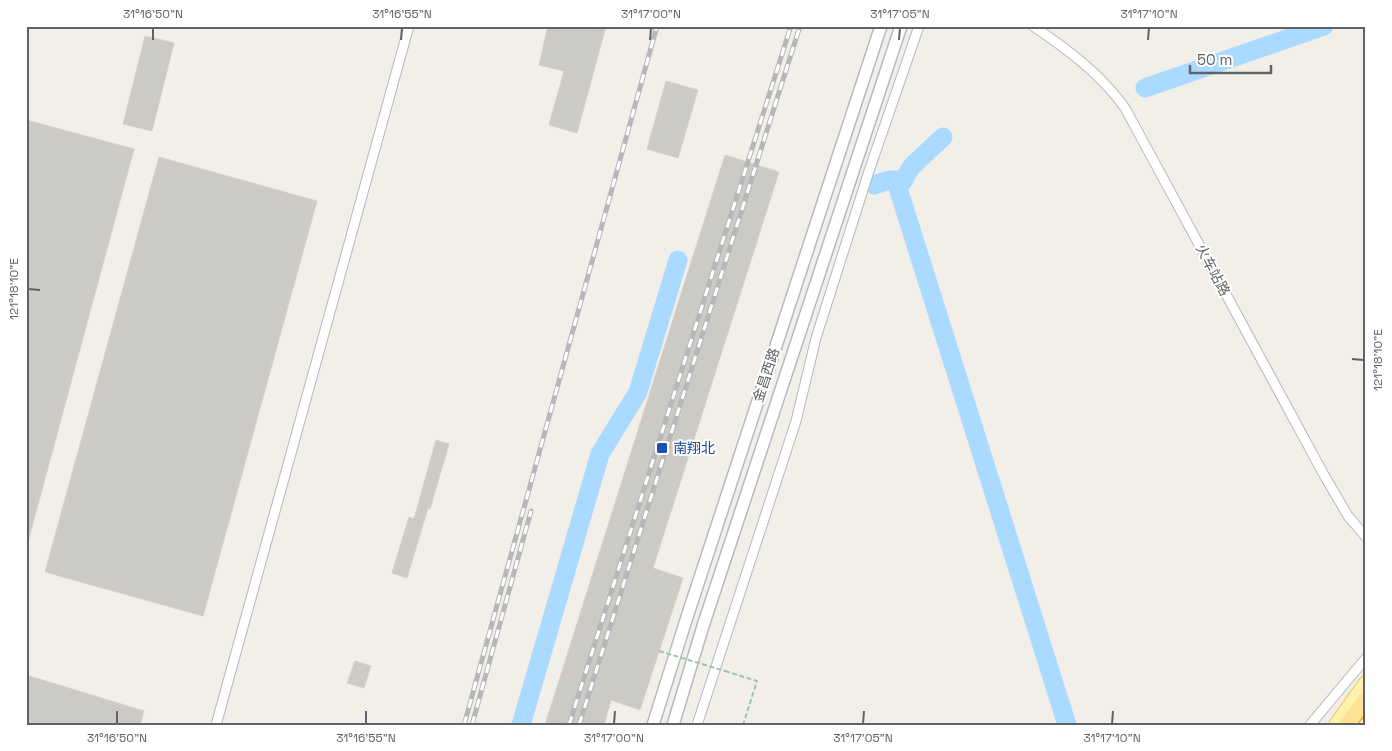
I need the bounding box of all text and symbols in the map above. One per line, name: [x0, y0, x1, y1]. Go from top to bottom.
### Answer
text: 31°16'50"N: [123, 6, 183, 22]
text: 31°16'55"N: [372, 6, 432, 22]
text: 31°17'00"N: [621, 6, 681, 22]
text: 31°17'05"N: [870, 6, 930, 22]
text: 31°17'10"N: [1120, 6, 1178, 22]
scale bar: [1190, 42, 1271, 74]
text: 50 m: [1197, 50, 1232, 69]
street label: 火车站路: [1192, 241, 1234, 299]
text: 121°18'10"E: [6, 258, 22, 320]
text: 121°18'10"E: [1370, 329, 1386, 391]
street label: 金昌西路: [749, 346, 783, 404]
place label: 南翔北: [673, 439, 715, 457]
marker: 南翔北: [655, 441, 669, 455]
text: 31°16'50"N: [87, 730, 147, 746]
text: 31°16'55"N: [336, 730, 396, 746]
text: 31°17'00"N: [584, 730, 644, 746]
text: 31°17'05"N: [833, 730, 893, 746]
text: 31°17'10"N: [1083, 730, 1141, 746]

